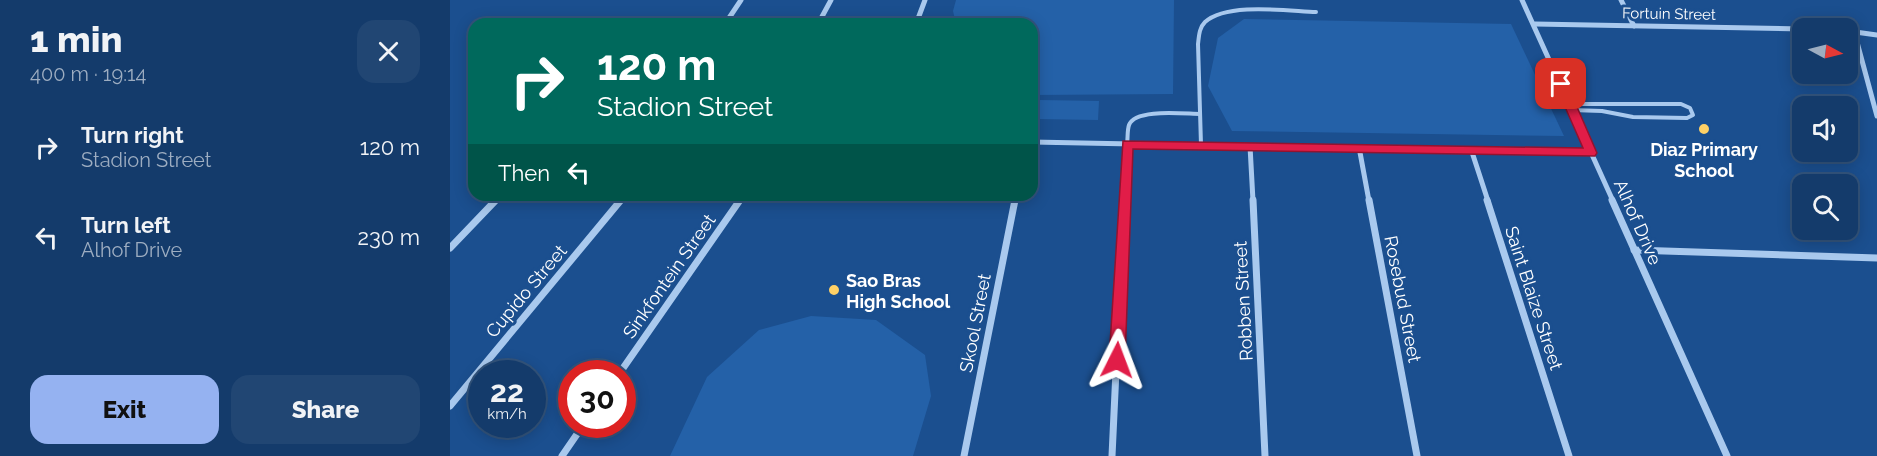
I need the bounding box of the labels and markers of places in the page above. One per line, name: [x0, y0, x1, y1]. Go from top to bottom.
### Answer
pin: [1535, 58, 1586, 109]
marker: Diaz Primary School: [1697, 122, 1711, 136]
place label: Diaz Primary School: [1650, 139, 1758, 181]
place label: Sao Bras High School: [846, 270, 950, 312]
marker: Sao Bras High School: [827, 283, 841, 297]

